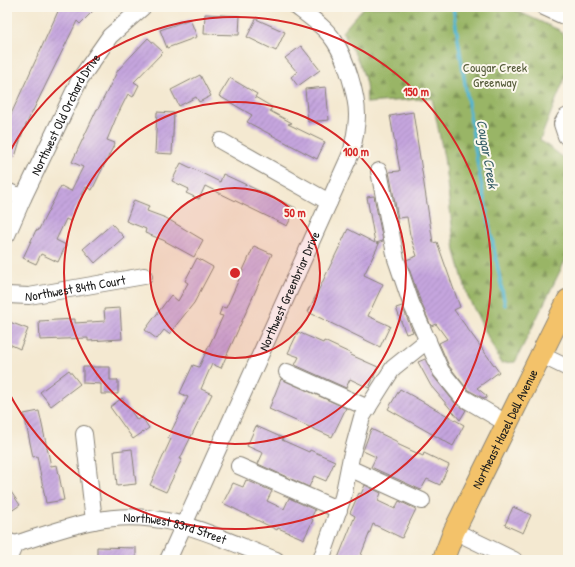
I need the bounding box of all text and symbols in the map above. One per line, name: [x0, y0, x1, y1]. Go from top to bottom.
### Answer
street label: Northwest Old Orchard Drive: [26, 50, 104, 178]
park label: Cougar Creek Greenway: [463, 58, 528, 91]
text: 150 m: [403, 83, 429, 100]
water label: Cougar Creek: [472, 118, 504, 191]
text: 100 m: [343, 143, 369, 160]
text: 50 m: [284, 204, 306, 221]
street label: Northwest Greenbriar Drive: [254, 228, 324, 354]
centre of rings: [228, 266, 242, 280]
street label: Northwest 84th Court: [25, 270, 127, 305]
street label: Northeast Hazel Dell Avenue: [467, 366, 542, 492]
street label: Northwest 83rd Street: [123, 508, 230, 548]

